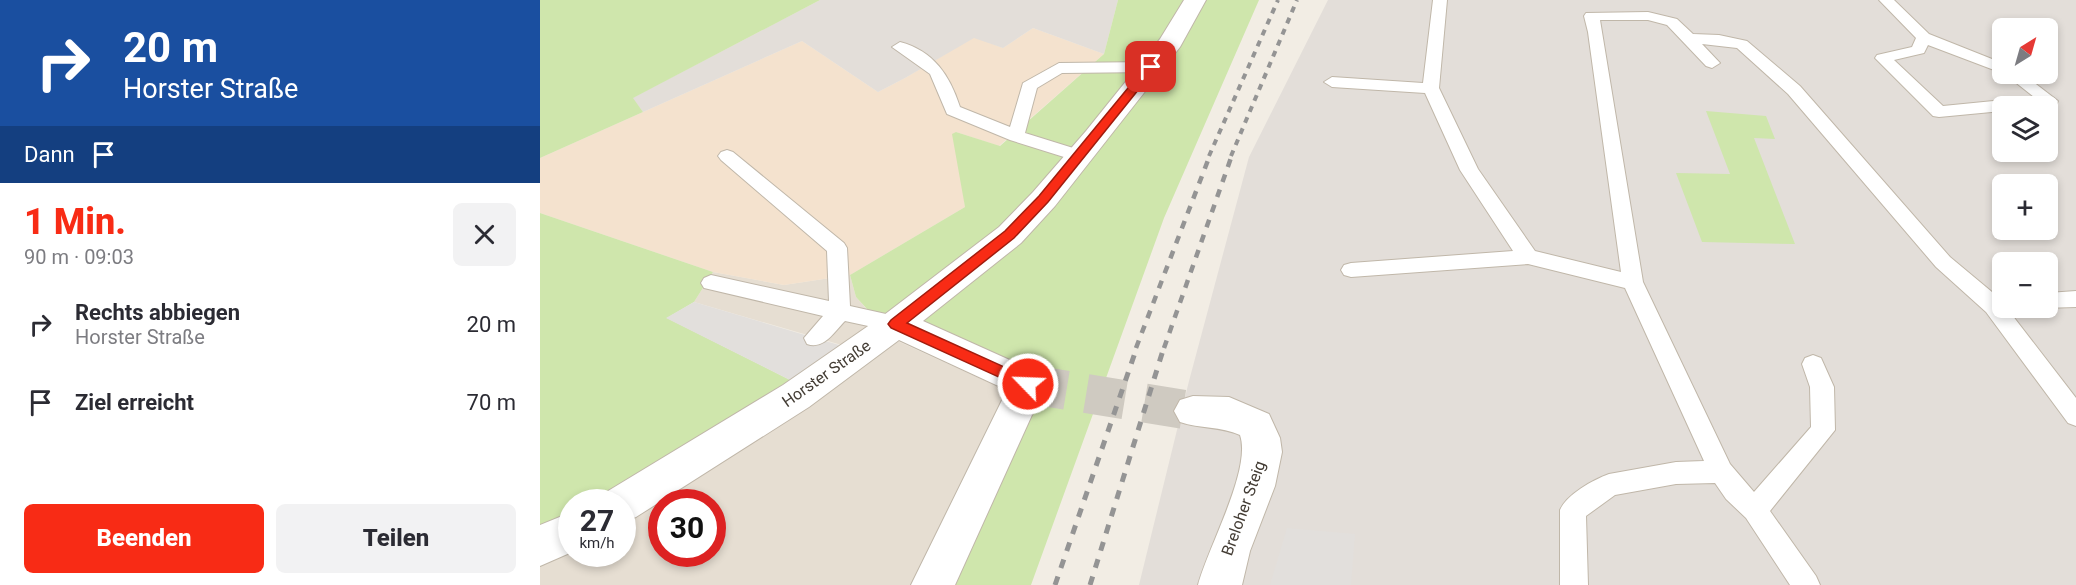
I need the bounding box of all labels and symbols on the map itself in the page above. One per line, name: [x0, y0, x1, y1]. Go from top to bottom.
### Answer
north arrow: [1992, 18, 2058, 84]
pin: [1125, 41, 1176, 92]
street label: Horster Straße: [778, 336, 874, 411]
position arrow: [996, 352, 1060, 416]
street label: Breloher Steig: [1218, 458, 1269, 558]
speed limit sign: 30: [648, 489, 726, 567]

